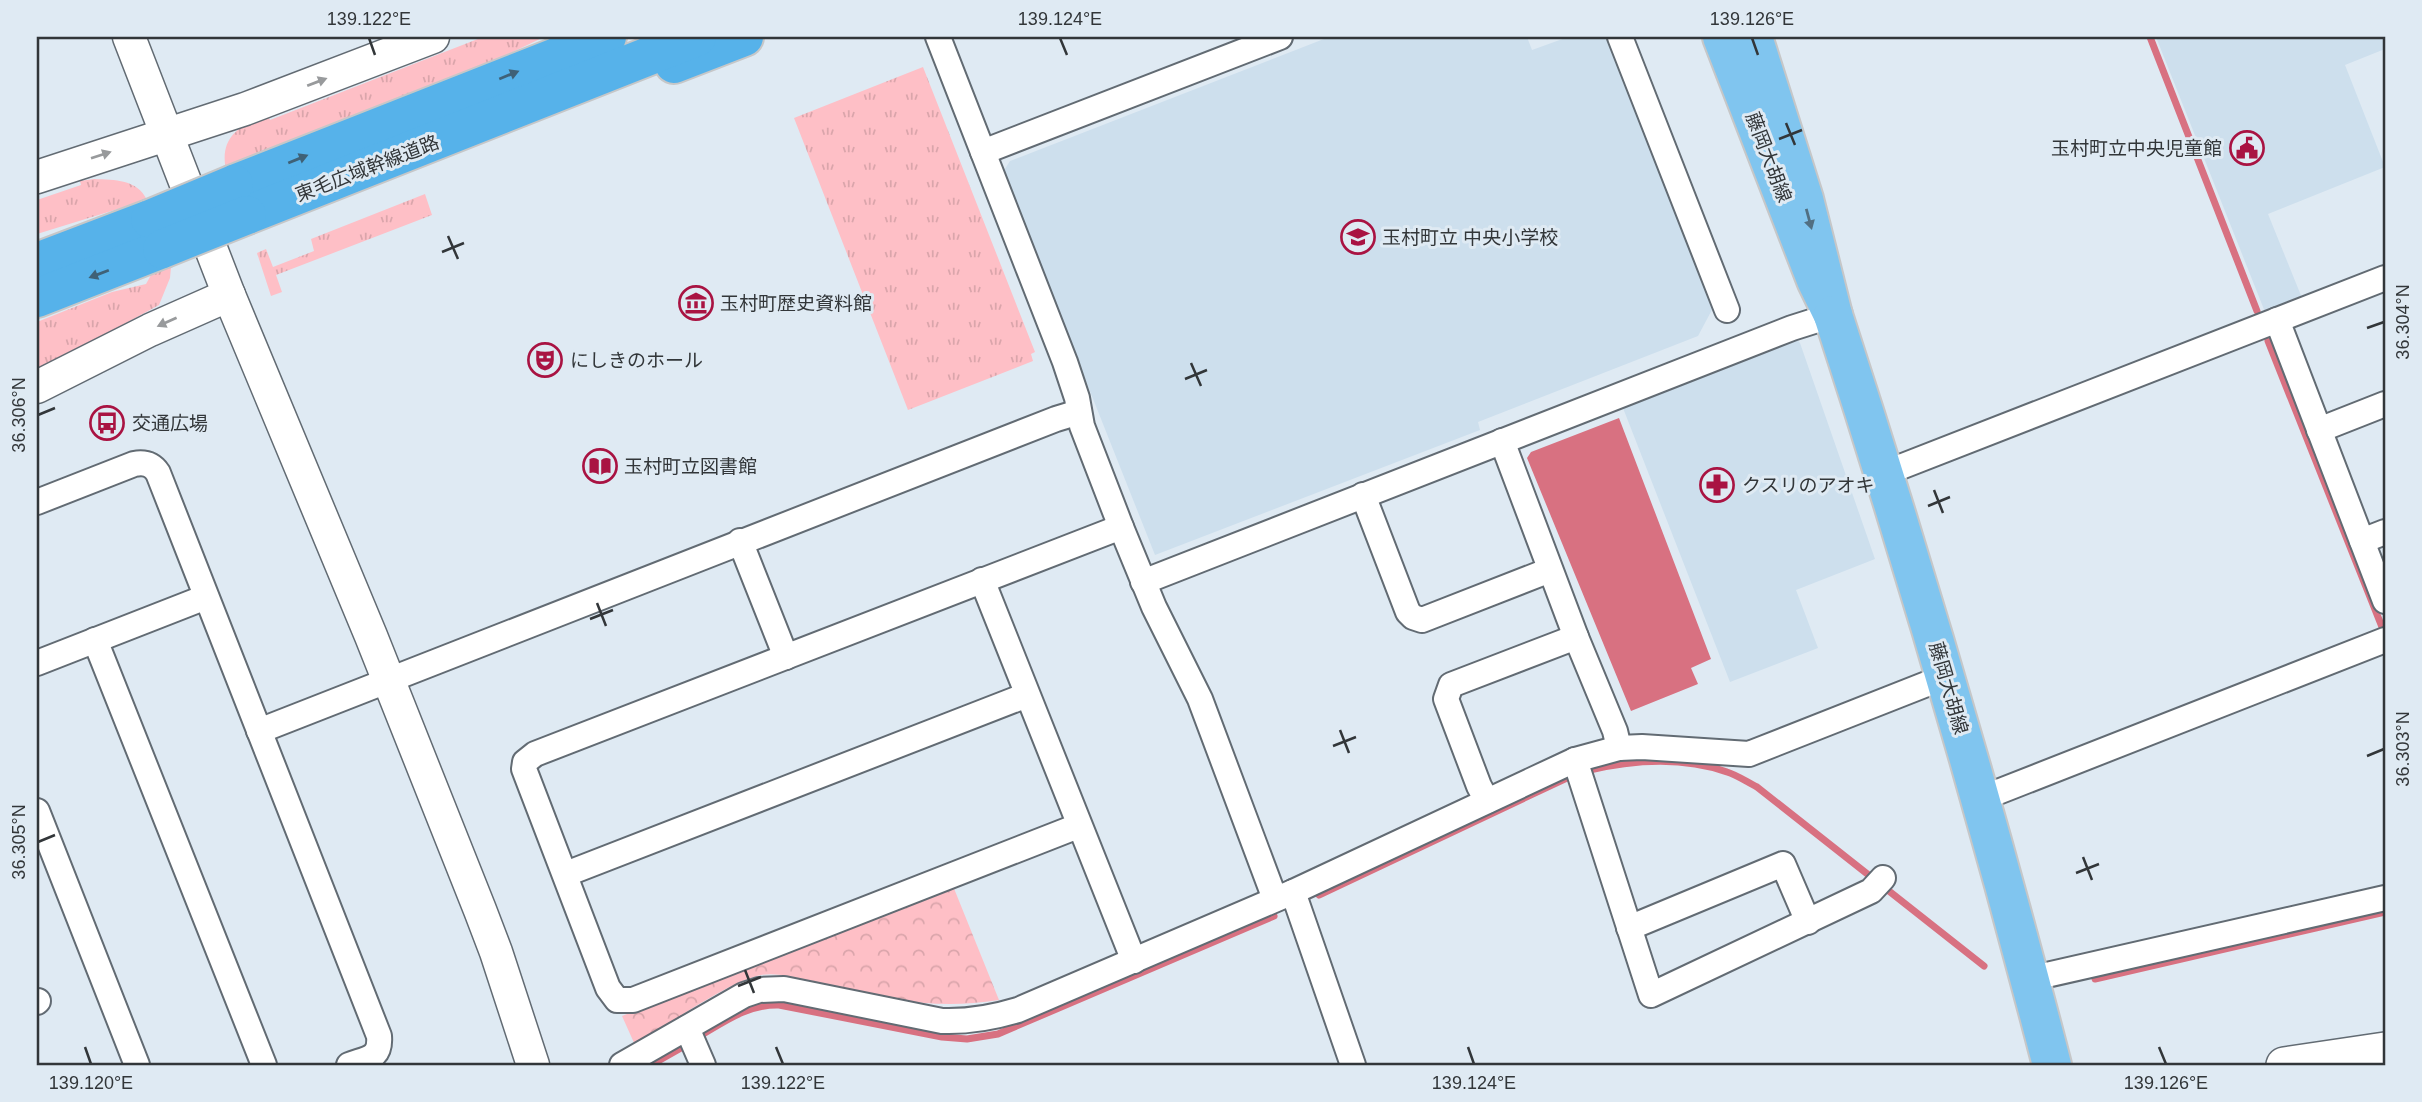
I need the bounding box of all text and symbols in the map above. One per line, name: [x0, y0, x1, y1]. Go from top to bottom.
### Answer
text: 139.122°E: [327, 9, 411, 29]
text: 139.124°E: [1018, 9, 1102, 29]
text: 139.126°E: [1710, 9, 1794, 29]
one-way arrow: [499, 70, 520, 81]
one-way arrow: [306, 76, 327, 87]
street label: 藤岡大胡線: [1742, 109, 1795, 205]
public building icon: 玉村町立中央児童館: [2228, 129, 2266, 167]
street label: 東毛広域幹線道路: [292, 131, 442, 206]
place label: 玉村町立中央児童館: [2051, 138, 2222, 159]
one-way arrow: [91, 150, 112, 160]
one-way arrow: [287, 153, 308, 164]
one-way arrow: [1804, 208, 1815, 230]
school or university icon: 玉村町立 中央小学校: [1339, 218, 1377, 256]
place label: 玉村町立 中央小学校: [1382, 227, 1558, 248]
one-way arrow: [89, 268, 110, 279]
museum icon: 玉村町歴史資料館: [677, 284, 715, 322]
text: 36.304°N: [2393, 284, 2413, 360]
place label: 玉村町歴史資料館: [720, 293, 872, 314]
one-way arrow: [156, 317, 177, 328]
theatre icon: にしきのホール: [526, 341, 564, 379]
place label: にしきのホール: [570, 350, 703, 371]
text: 36.306°N: [9, 377, 29, 453]
bus stop icon: 交通広場: [88, 404, 126, 442]
place label: 交通広場: [132, 413, 208, 434]
library icon: 玉村町立図書館: [581, 447, 619, 485]
place label: 玉村町立図書館: [624, 456, 757, 477]
pharmacy icon: クスリのアオキ: [1698, 466, 1736, 504]
place label: クスリのアオキ: [1742, 475, 1874, 496]
street label: 藤岡大胡線: [1925, 640, 1972, 737]
text: 36.303°N: [2393, 711, 2413, 787]
text: 36.305°N: [9, 804, 29, 880]
text: 139.120°E: [49, 1073, 133, 1093]
text: 139.122°E: [741, 1073, 825, 1093]
text: 139.124°E: [1432, 1073, 1516, 1093]
text: 139.126°E: [2124, 1073, 2208, 1093]

